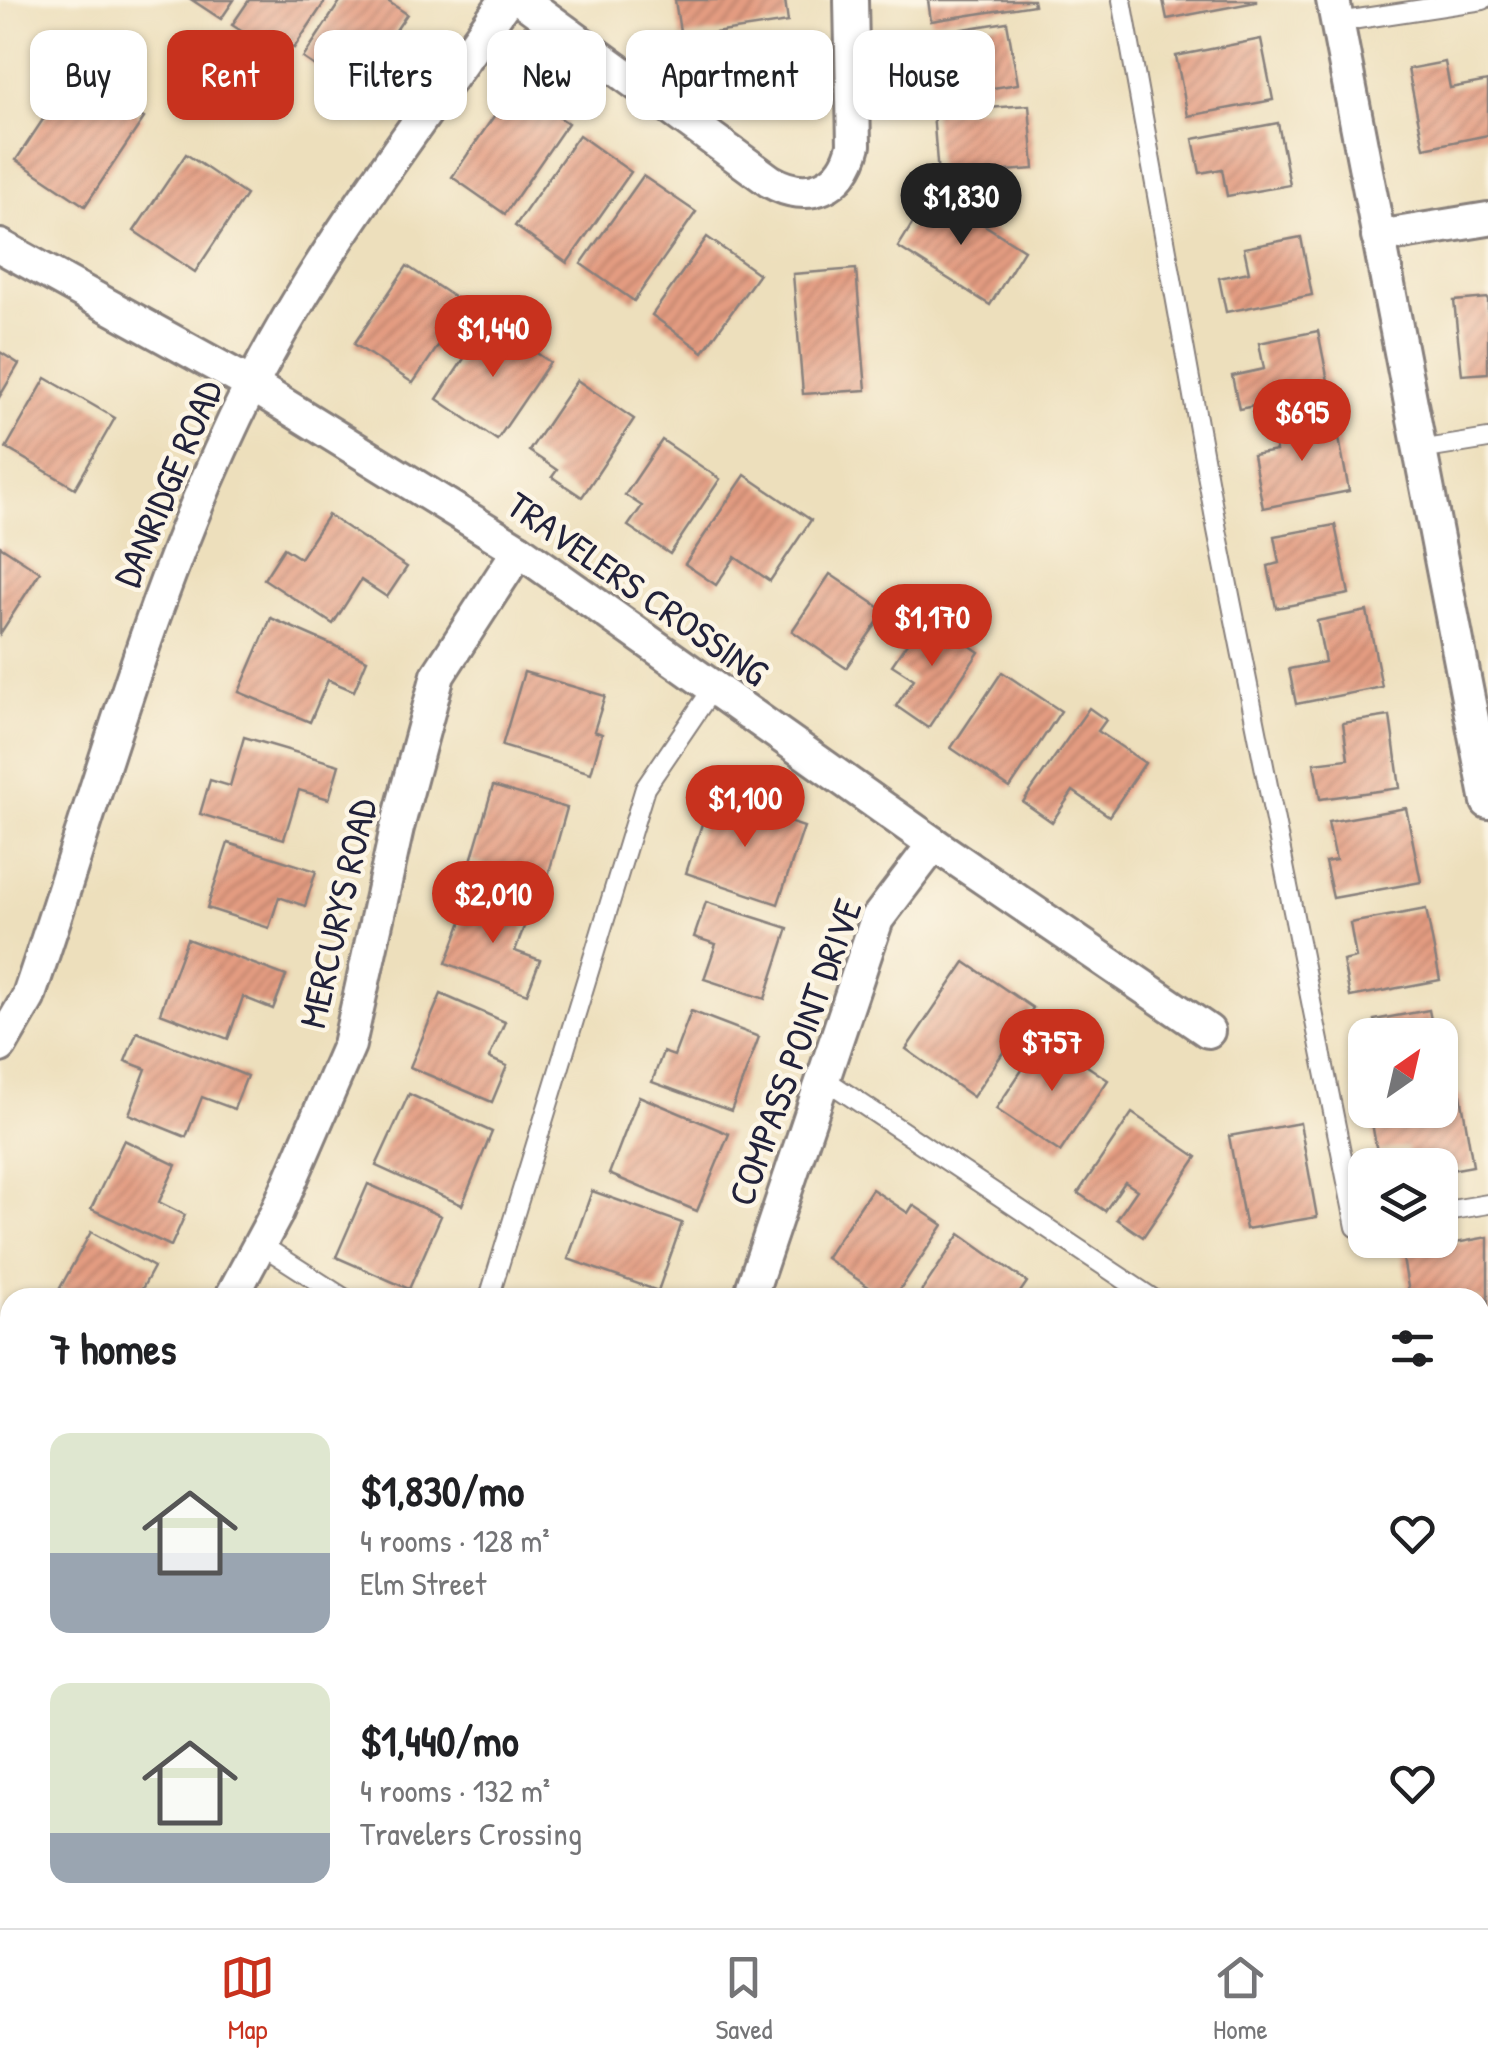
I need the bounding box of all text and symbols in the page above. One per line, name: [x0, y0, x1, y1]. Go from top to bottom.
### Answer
chip: Buy: [30, 30, 147, 120]
chip: Rent: [167, 30, 294, 120]
chip: Filters: [314, 30, 467, 120]
chip: New: [487, 30, 606, 120]
chip: Apartment: [626, 30, 833, 120]
chip: House: [853, 30, 995, 120]
pin: $1,830: [880, 163, 1042, 248]
text: $1,830: [923, 174, 999, 217]
pin: $1,440: [412, 295, 574, 380]
text: $1,440: [457, 306, 529, 349]
street label: DANRIDGE ROAD: [100, 372, 234, 594]
pin: $695: [1243, 379, 1361, 464]
text: $695: [1275, 390, 1329, 433]
street label: TRAVELERS CROSSING: [497, 478, 780, 698]
pin: $1,170: [851, 584, 1013, 669]
text: $1,170: [894, 595, 970, 638]
pin: $1,100: [664, 765, 826, 850]
text: $1,100: [708, 776, 782, 819]
street label: MERCURYS ROAD: [285, 793, 389, 1033]
pin: $2,010: [412, 861, 574, 946]
text: $2,010: [454, 872, 532, 915]
street label: COMPASS POINT DRIVE: [714, 891, 874, 1212]
pin: $757: [993, 1009, 1111, 1094]
north arrow: [1348, 1018, 1458, 1128]
map controls: [1348, 1018, 1458, 1258]
text: $757: [1021, 1020, 1083, 1063]
button: layers: [1348, 1148, 1458, 1258]
text: 7 homes: [50, 1320, 176, 1377]
icon: filters: [1385, 1321, 1440, 1376]
text: $1,830/mo: [360, 1462, 524, 1519]
icon: home: [130, 1473, 250, 1593]
icon: heart: [1385, 1506, 1440, 1561]
text: 4 rooms · 128 m²: [360, 1519, 550, 1562]
text: Elm Street: [360, 1562, 486, 1605]
text: $1,440/mo: [360, 1712, 519, 1769]
icon: home: [130, 1723, 250, 1843]
icon: heart: [1385, 1756, 1440, 1811]
text: 4 rooms · 132 m²: [360, 1769, 550, 1812]
text: Travelers Crossing: [360, 1812, 582, 1855]
tab: Map: [220, 1950, 275, 2048]
tab: Saved: [715, 1950, 773, 2048]
tab: Home: [1213, 1950, 1268, 2048]

